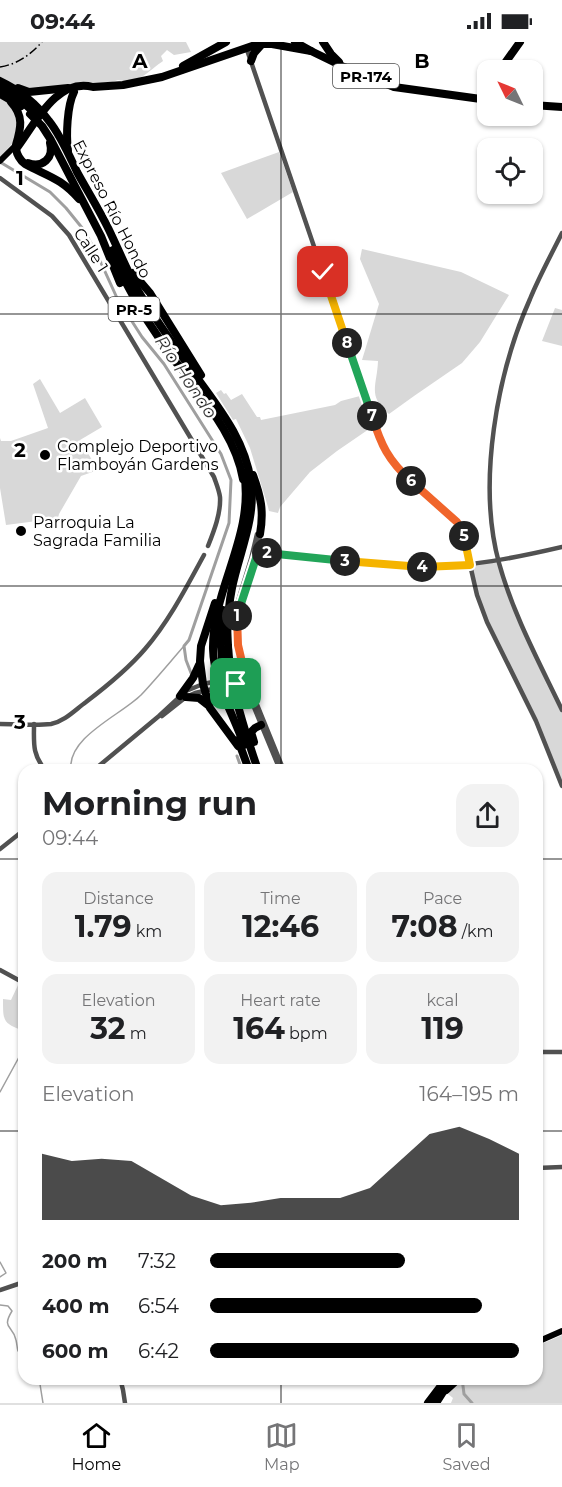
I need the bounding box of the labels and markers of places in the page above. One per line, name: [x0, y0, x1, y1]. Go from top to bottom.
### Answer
pin: [297, 246, 348, 297]
pin: 8: [332, 328, 362, 358]
pin: 7: [357, 401, 387, 431]
place label: Complejo Deportivo Flamboyán Gardens: [57, 437, 219, 474]
marker: Complejo Deportivo Flamboyán Gardens: [38, 448, 52, 462]
pin: 6: [396, 466, 426, 496]
place label: Parroquia La Sagrada Familia: [33, 513, 162, 550]
pin: 5: [449, 521, 479, 551]
marker: Parroquia La Sagrada Familia: [14, 524, 28, 538]
pin: 2: [252, 538, 282, 568]
pin: 3: [330, 546, 360, 576]
pin: 4: [407, 552, 437, 582]
pin: 1: [222, 601, 252, 631]
pin: [210, 658, 261, 709]

